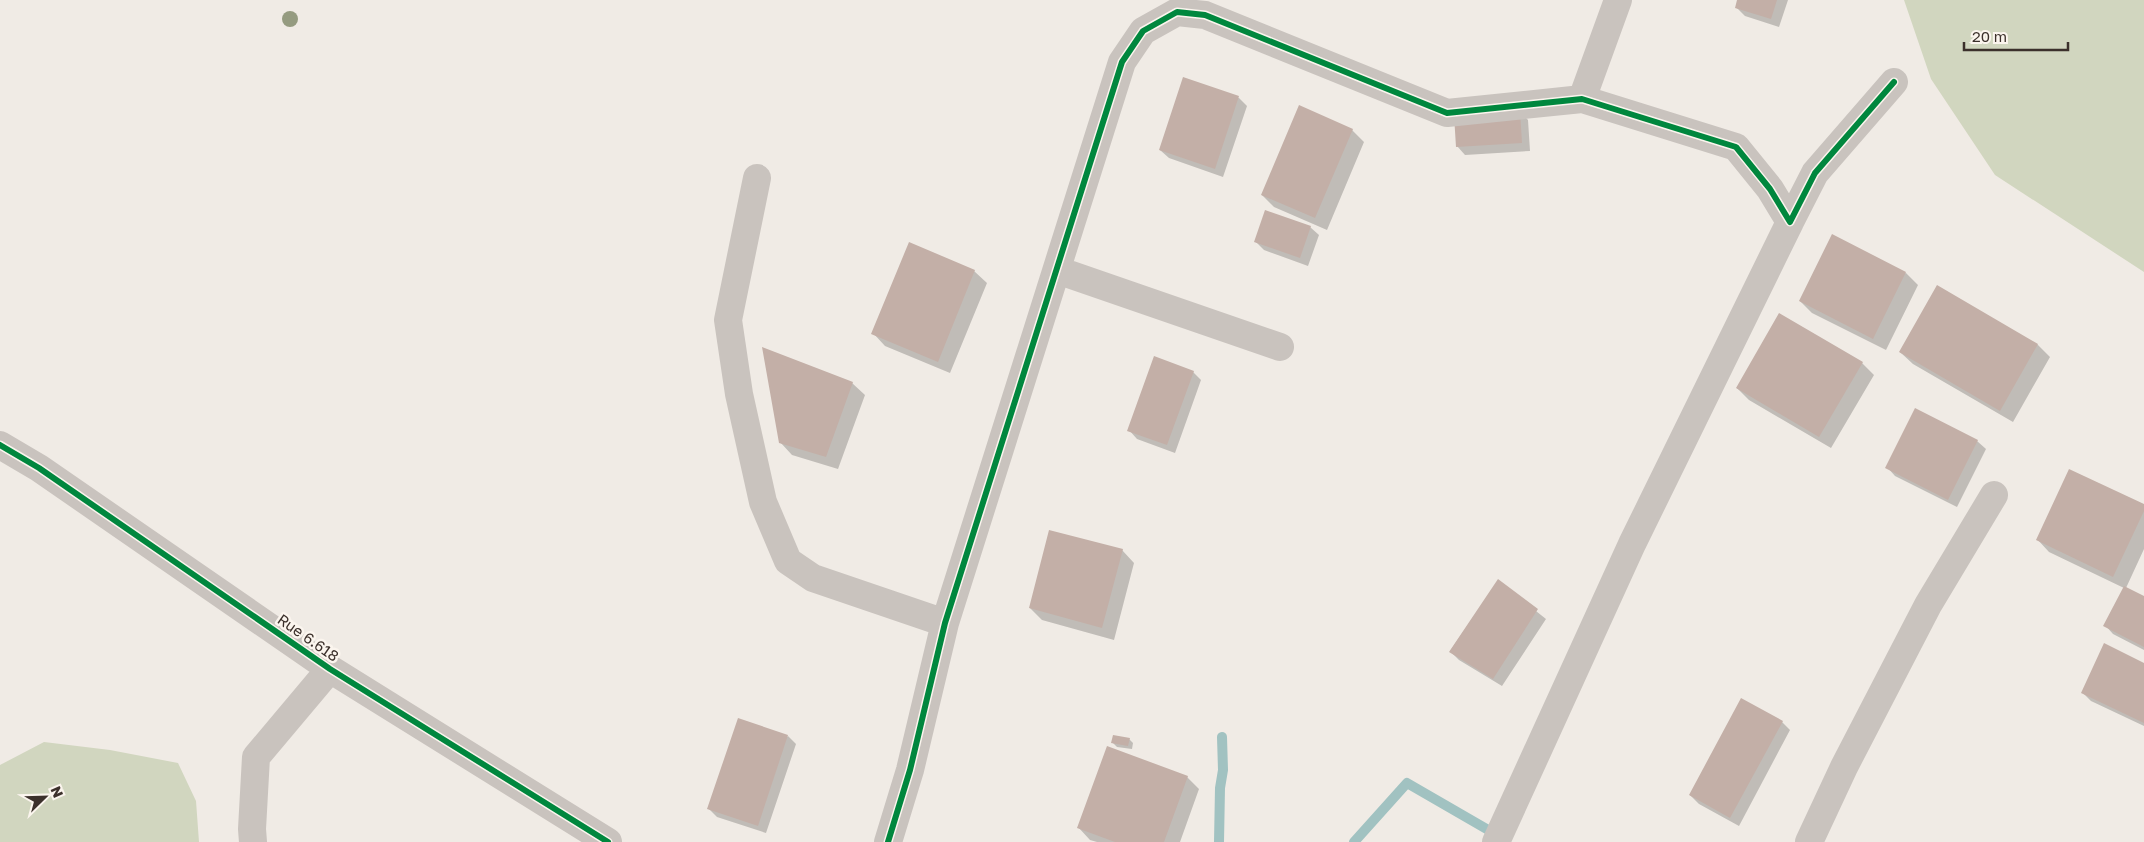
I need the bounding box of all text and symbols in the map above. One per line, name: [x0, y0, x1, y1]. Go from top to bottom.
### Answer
scale bar: [1964, 20, 2068, 52]
text: 20 m: [1972, 27, 2007, 45]
street label: Rue 6.618: [275, 610, 343, 665]
north arrow: [20, 772, 70, 822]
text: N: [48, 784, 67, 800]

